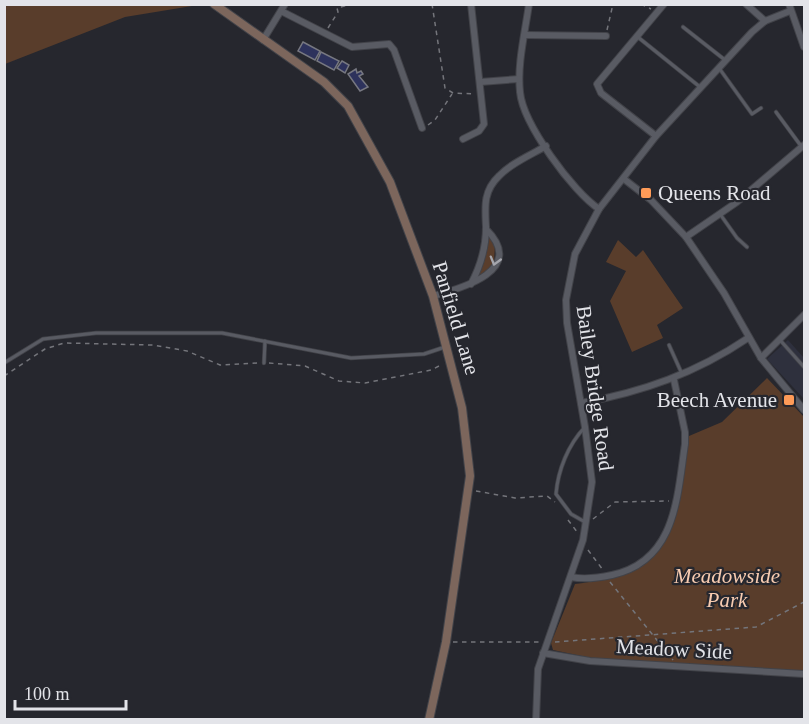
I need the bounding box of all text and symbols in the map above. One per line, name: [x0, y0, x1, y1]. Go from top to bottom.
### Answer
place label: Queens Road: [658, 181, 771, 205]
marker: Queens Road: [639, 186, 653, 200]
one-way arrow: [490, 255, 502, 266]
street label: Panfield Lane: [427, 258, 485, 378]
street label: Bailey Bridge Road: [572, 304, 619, 473]
place label: Beech Avenue: [657, 388, 777, 412]
marker: Beech Avenue: [782, 393, 796, 407]
park label: Meadowside Park: [673, 564, 780, 612]
street label: Meadow Side: [615, 634, 733, 664]
scale bar: [15, 673, 126, 711]
text: 100 m: [24, 684, 70, 704]

